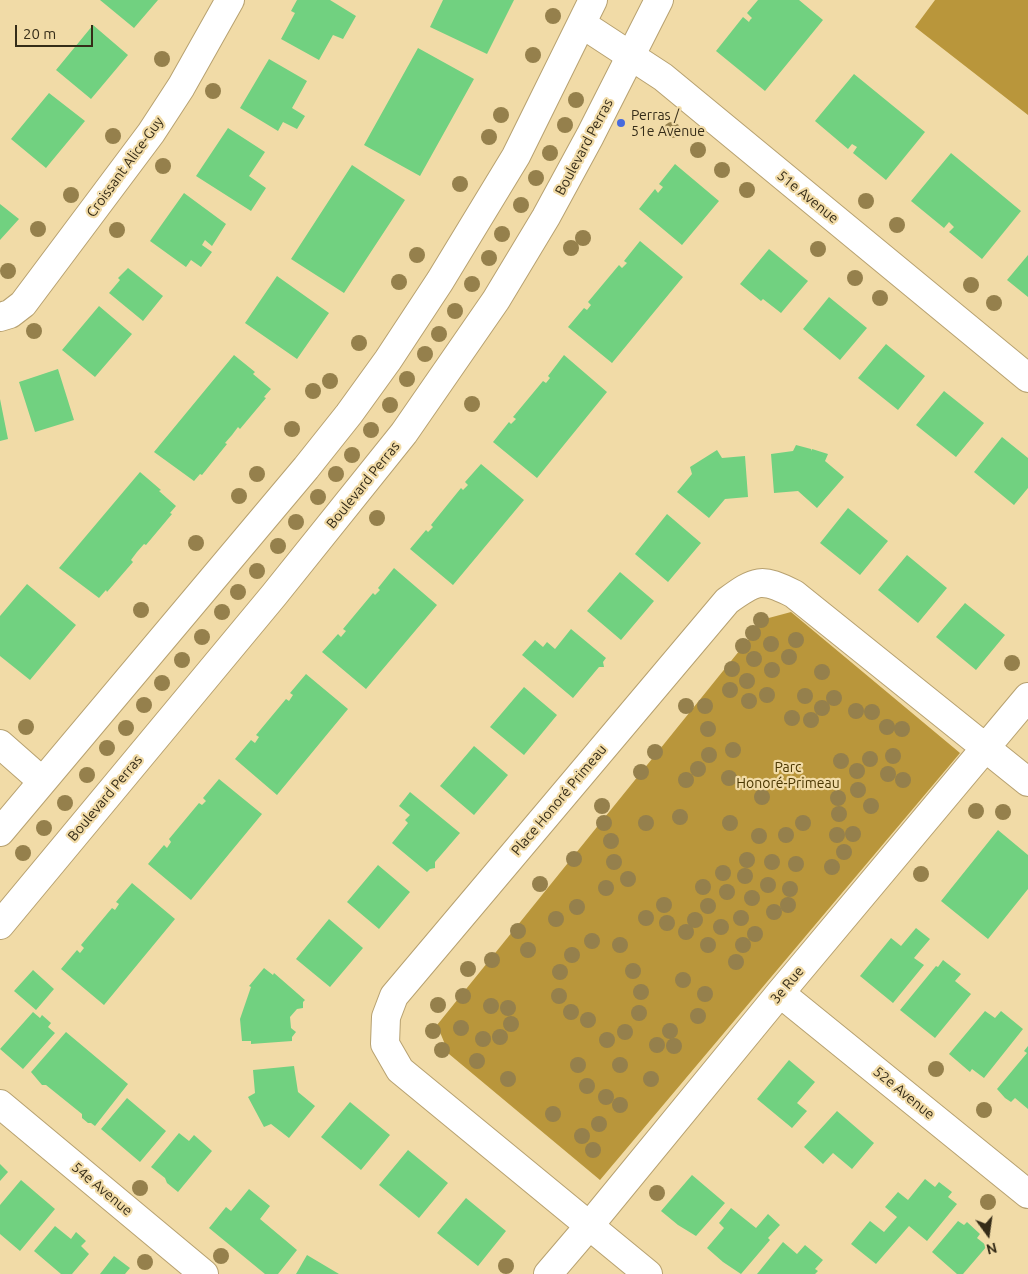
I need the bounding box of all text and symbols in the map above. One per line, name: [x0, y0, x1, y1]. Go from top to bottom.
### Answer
scale bar: [18, 15, 95, 47]
text: 20 m: [23, 25, 56, 42]
street label: Boulevard Perras: [551, 96, 617, 198]
place label: Perras / 51e Avenue: [631, 107, 705, 140]
street label: Croissant Alice-Guy: [83, 114, 167, 220]
marker: Perras / 51e Avenue: [615, 117, 627, 129]
street label: 51e Avenue: [774, 167, 842, 227]
street label: Boulevard Perras: [323, 438, 403, 532]
street label: Place Honoré Primeau: [508, 741, 610, 859]
street label: Boulevard Perras: [64, 752, 146, 844]
park label: Parc Honoré-Primeau: [736, 759, 840, 792]
street label: 3e Rue: [767, 963, 807, 1007]
street label: 52e Avenue: [870, 1063, 938, 1123]
street label: 54e Avenue: [68, 1159, 136, 1219]
north arrow: [963, 1209, 1013, 1259]
text: N: [985, 1240, 999, 1258]

